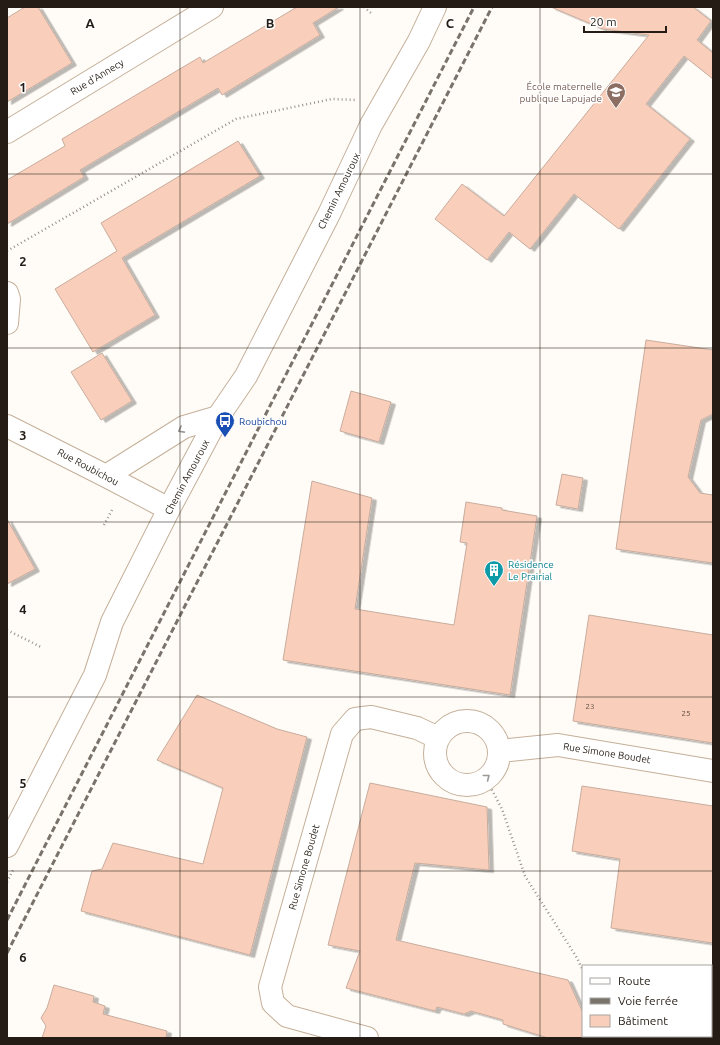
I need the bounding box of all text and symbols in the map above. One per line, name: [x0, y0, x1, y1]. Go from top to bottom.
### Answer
scale bar: [584, 8, 666, 34]
text: 20 m: [590, 15, 617, 28]
text: A: [85, 16, 95, 30]
text: B: [266, 16, 275, 30]
text: C: [446, 16, 455, 30]
street label: Rue d'Annecy: [68, 57, 126, 97]
text: 1: [19, 80, 27, 94]
place label: École maternelle publique Lapujade: [519, 80, 602, 104]
school or university icon: École maternelle publique Lapujade: [605, 81, 627, 109]
street label: Chemin Amouroux: [316, 151, 362, 231]
text: 2: [19, 254, 27, 268]
bus stop icon: Roubichou: [214, 410, 236, 438]
place label: Roubichou: [239, 416, 287, 427]
one-way arrow: [178, 425, 186, 432]
text: 3: [19, 428, 27, 442]
street label: Chemin Amouroux: [163, 438, 211, 516]
street label: Rue Roubichou: [56, 446, 120, 488]
building icon: Résidence Le Prairial: [483, 559, 505, 587]
place label: Résidence Le Prairial: [508, 559, 554, 582]
text: 4: [19, 602, 27, 616]
house number: 23: [585, 702, 595, 711]
house number: 25: [681, 709, 691, 718]
street label: Rue Simone Boudet: [562, 741, 652, 765]
one-way arrow: [482, 775, 489, 782]
text: 5: [19, 776, 27, 790]
street label: Rue Simone Boudet: [286, 823, 322, 911]
text: 6: [19, 950, 27, 964]
legend: [582, 965, 712, 1037]
text: Route: [618, 974, 651, 987]
text: Voie ferrée: [618, 994, 678, 1007]
text: Bâtiment: [618, 1014, 668, 1027]

